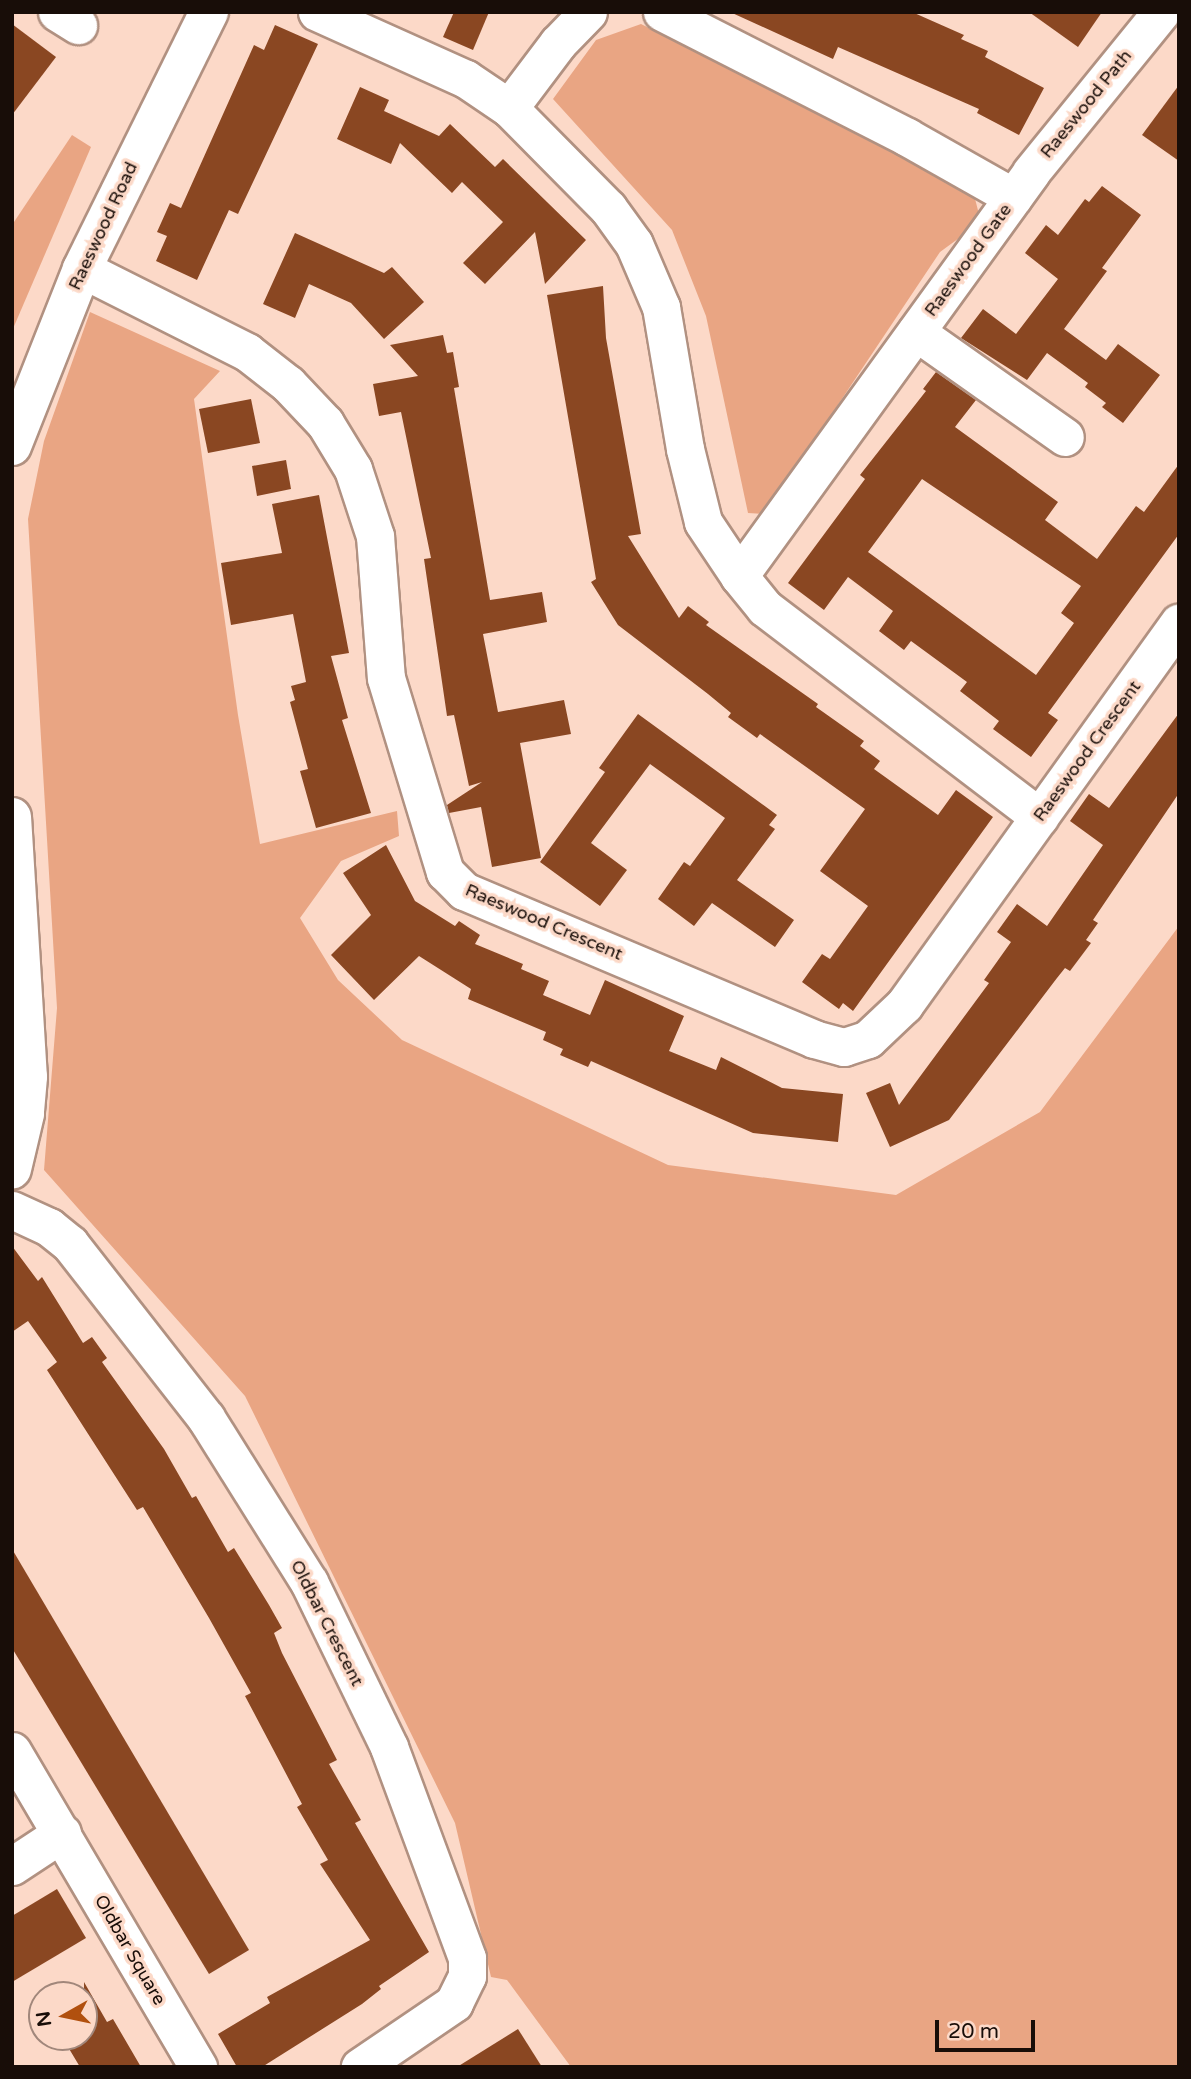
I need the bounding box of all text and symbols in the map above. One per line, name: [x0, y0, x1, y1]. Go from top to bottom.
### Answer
street label: Raeswood Path: [1036, 45, 1136, 163]
street label: Raeswood Road: [64, 158, 142, 294]
street label: Raeswood Gate: [920, 199, 1016, 321]
street label: Raeswood Crescent: [1029, 676, 1145, 826]
street label: Raeswood Crescent: [462, 879, 626, 965]
street label: Oldbar Crescent: [286, 1556, 368, 1690]
street label: Oldbar Square: [90, 1891, 170, 2009]
north arrow: [28, 1981, 98, 2051]
scale bar: [939, 2006, 1039, 2050]
text: N: [32, 2010, 56, 2028]
text: 20 m: [948, 2019, 999, 2044]

